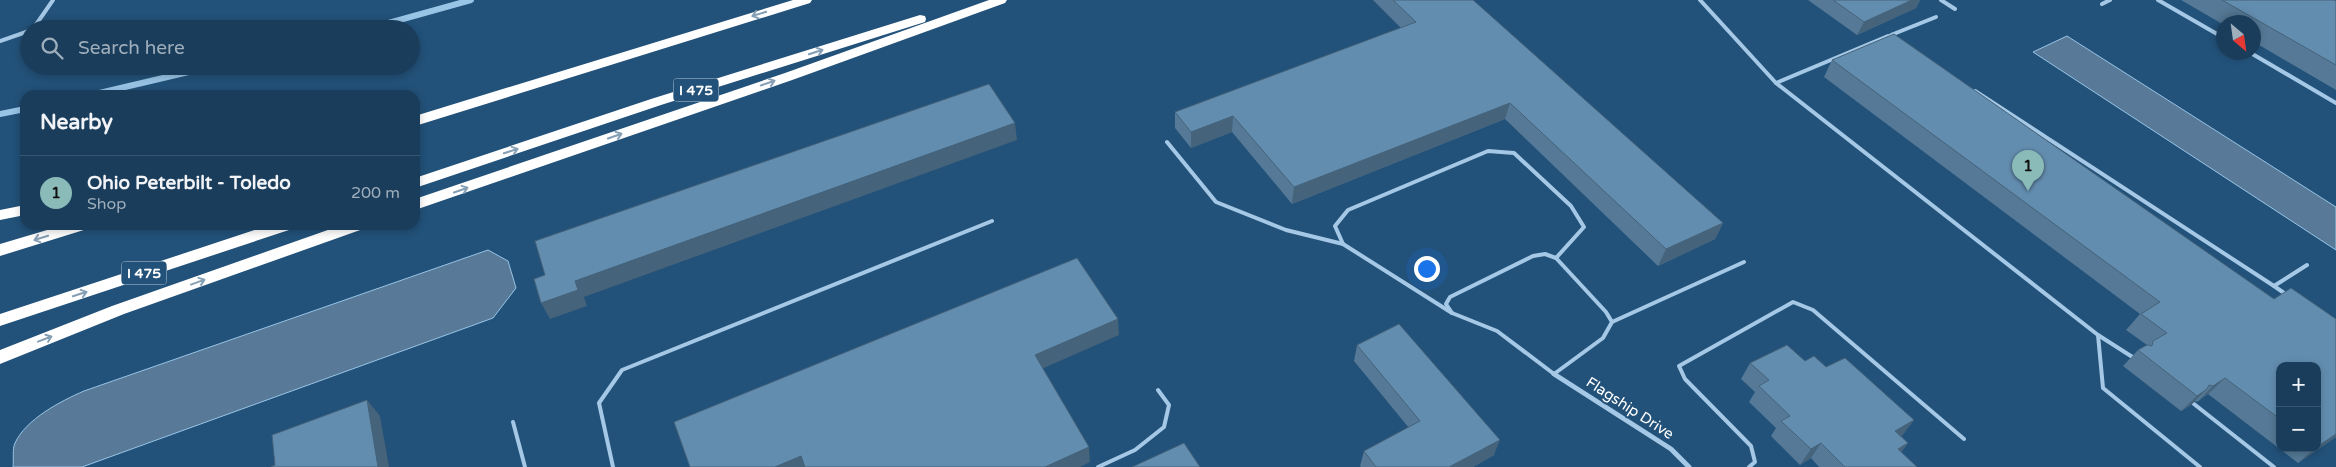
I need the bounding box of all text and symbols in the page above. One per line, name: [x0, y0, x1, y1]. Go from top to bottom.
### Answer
one-way arrow: [751, 10, 767, 20]
north arrow: [2216, 15, 2261, 60]
search box: [20, 20, 420, 75]
icon: search: [38, 34, 66, 62]
text: Search here: [78, 37, 185, 59]
one-way arrow: [807, 47, 823, 57]
road number: I 475: [674, 78, 718, 102]
one-way arrow: [760, 78, 775, 87]
text: Nearby: [40, 110, 113, 135]
one-way arrow: [606, 131, 622, 141]
one-way arrow: [503, 145, 519, 155]
pin: 1: [2012, 150, 2044, 191]
text: Ohio Peterbilt - Toledo: [87, 172, 291, 194]
text: 1: [51, 183, 61, 203]
text: 200 m: [351, 183, 400, 203]
one-way arrow: [453, 184, 469, 194]
text: Shop: [87, 194, 126, 214]
one-way arrow: [33, 233, 49, 243]
your location: [1414, 256, 1440, 282]
road number: I 475: [122, 262, 166, 284]
one-way arrow: [189, 277, 205, 286]
one-way arrow: [71, 288, 87, 298]
one-way arrow: [37, 333, 52, 343]
map controls: [2276, 362, 2321, 452]
button: +: [2276, 362, 2321, 407]
street label: Flagship Drive: [1583, 373, 1677, 443]
button: −: [2276, 407, 2321, 452]

